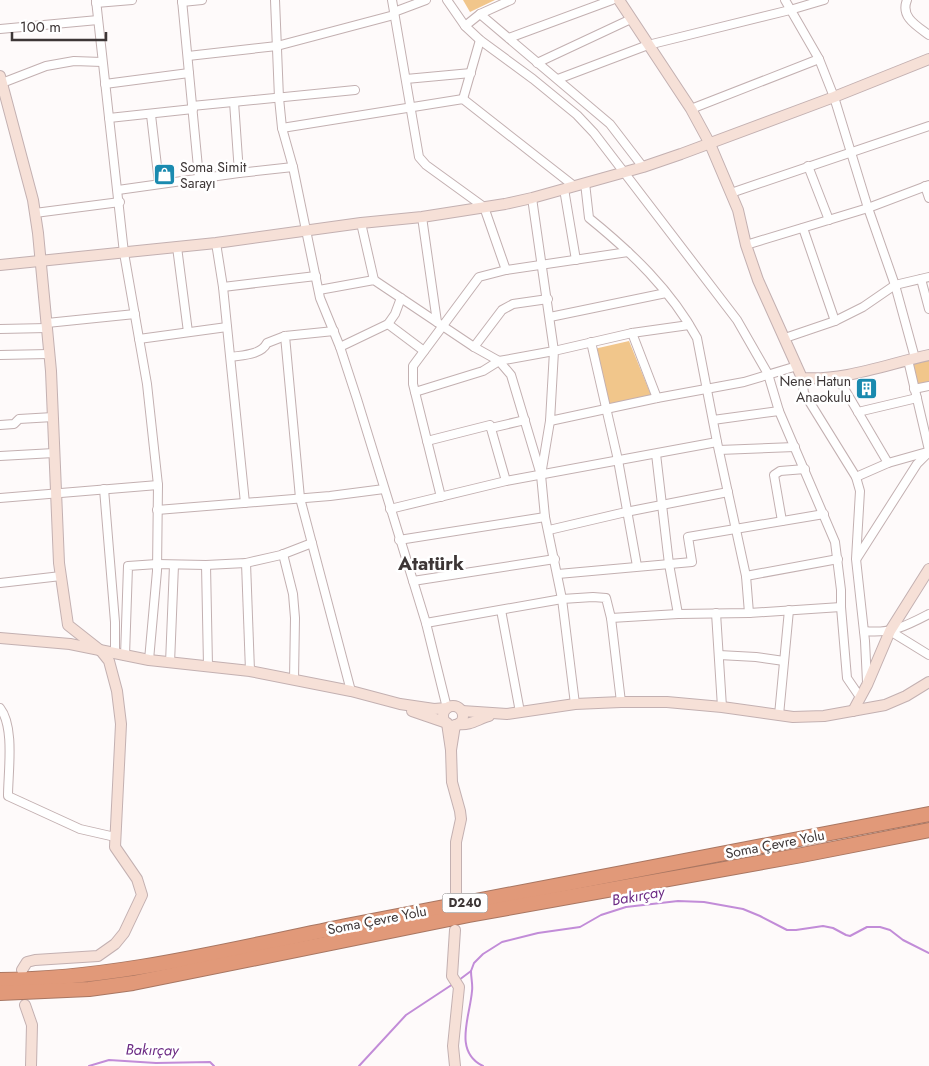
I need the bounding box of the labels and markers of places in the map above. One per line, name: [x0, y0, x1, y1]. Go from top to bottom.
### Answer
place label: Soma Simit Sarayı: [180, 157, 247, 193]
shop icon: Soma Simit Sarayı: [152, 163, 176, 187]
place label: Nene Hatun Anaokulu: [779, 371, 851, 407]
building icon: Nene Hatun Anaokulu: [855, 377, 879, 401]

